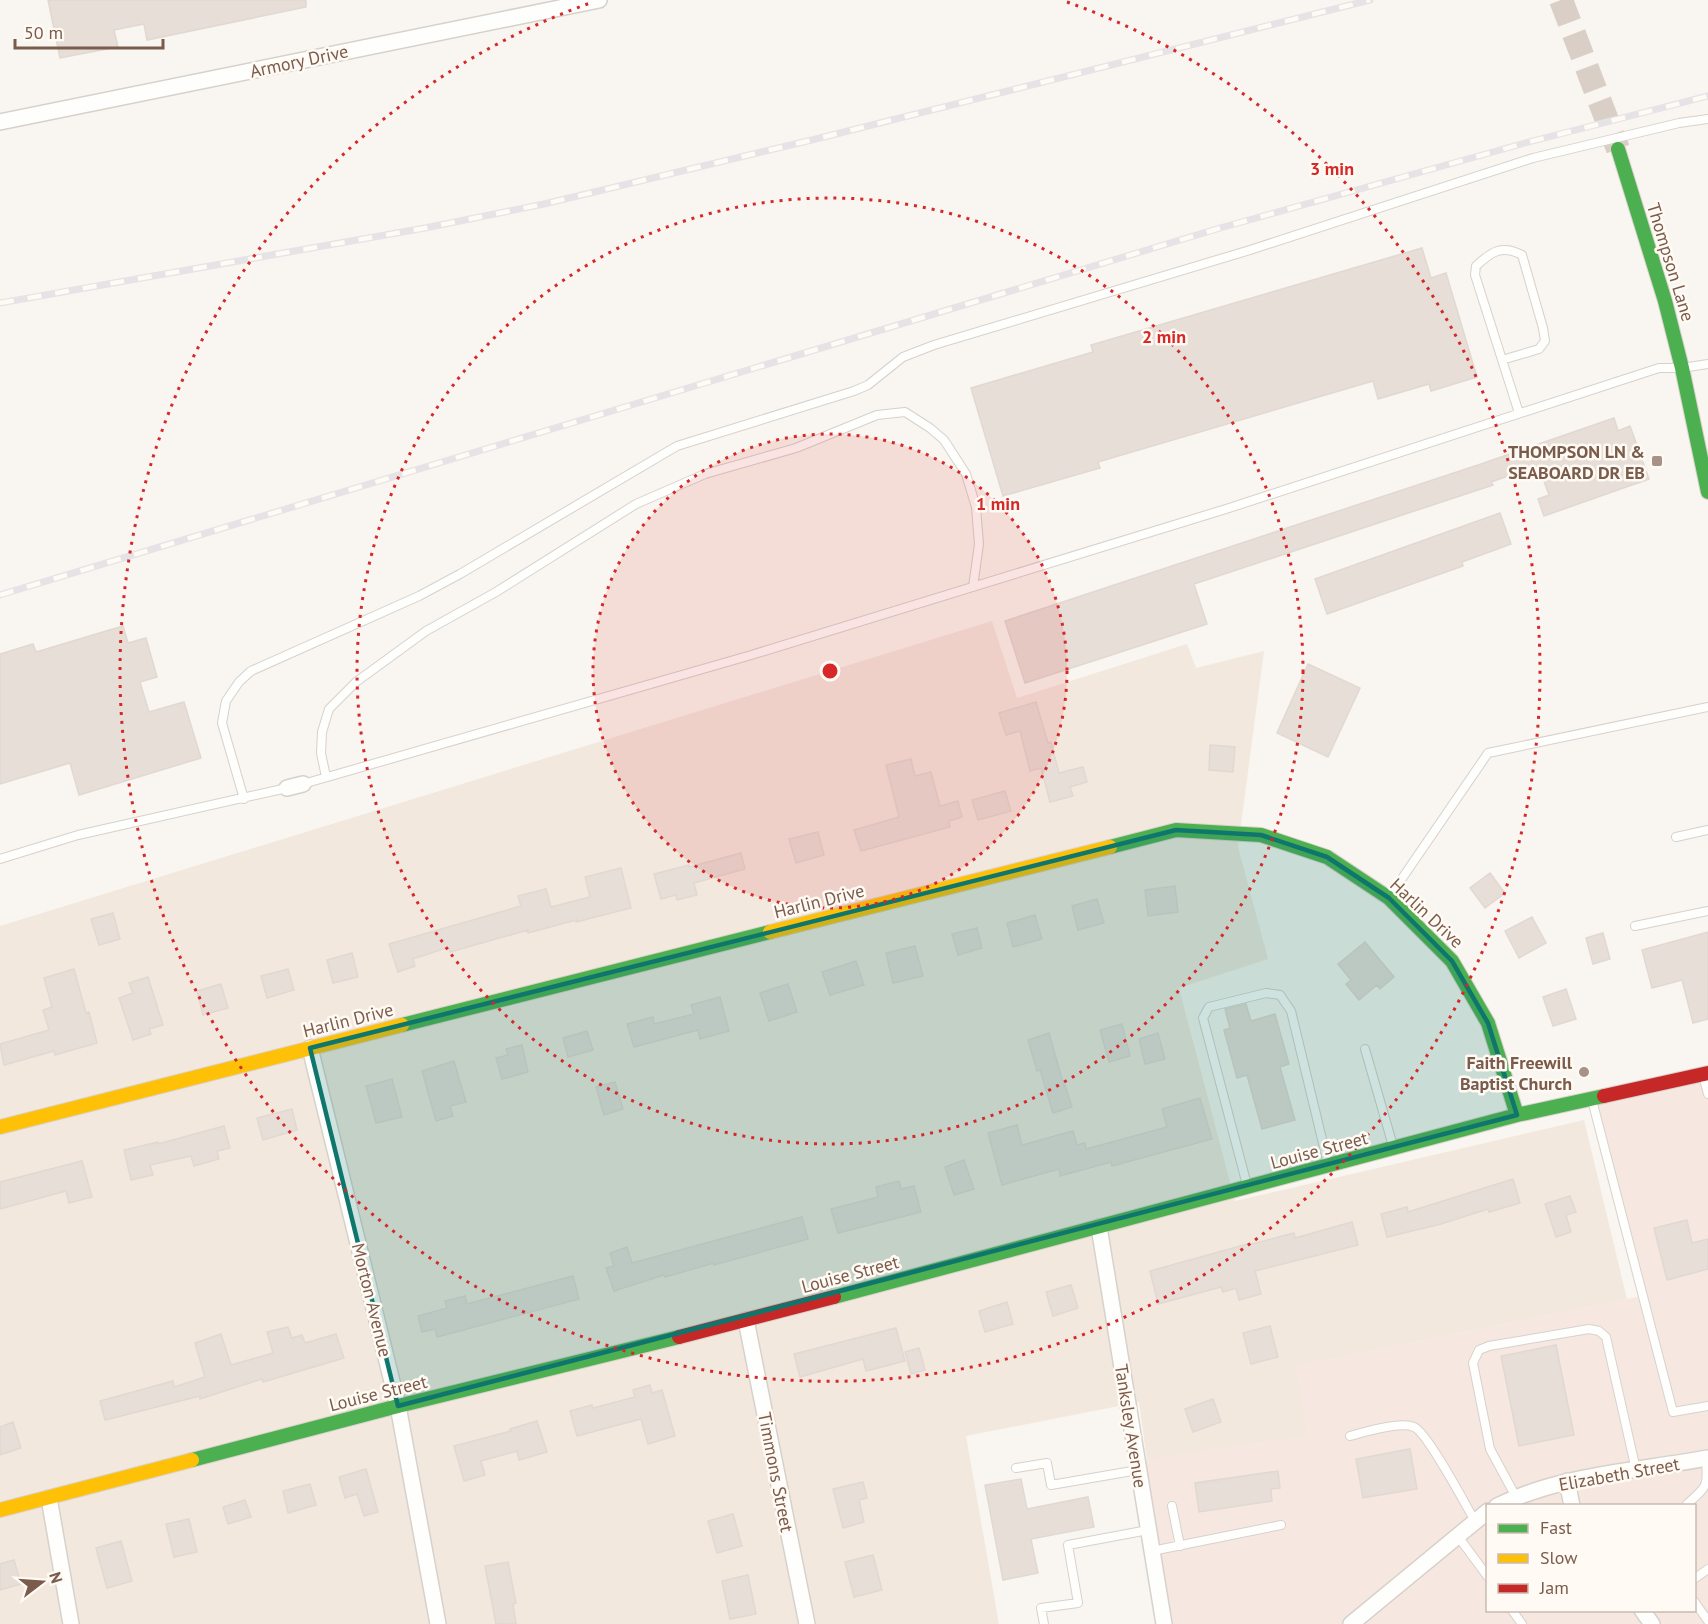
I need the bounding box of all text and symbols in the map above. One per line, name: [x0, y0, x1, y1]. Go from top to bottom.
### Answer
scale bar: [15, 12, 164, 50]
text: 50 m: [24, 21, 63, 44]
street label: Armory Drive: [248, 39, 350, 83]
text: 3 min: [1310, 157, 1354, 180]
street label: Thompson Lane: [1642, 200, 1700, 324]
text: 2 min: [1142, 325, 1186, 348]
place label: THOMPSON LN & SEABOARD DR EB: [1508, 440, 1645, 484]
marker: THOMPSON LN & SEABOARD DR EB: [1650, 454, 1664, 468]
text: 1 min: [976, 492, 1020, 515]
centre of rings: [820, 661, 840, 681]
street label: Harlin Drive: [1385, 873, 1469, 953]
street label: Harlin Drive: [771, 879, 867, 923]
street label: Harlin Drive: [300, 998, 396, 1042]
place label: Faith Freewill Baptist Church: [1460, 1051, 1573, 1095]
marker: Faith Freewill Baptist Church: [1577, 1065, 1591, 1079]
street label: Louise Street: [1268, 1126, 1370, 1174]
street label: Morton Avenue: [347, 1241, 397, 1359]
street label: Louise Street: [799, 1250, 901, 1298]
street label: Tanksley Avenue: [1110, 1362, 1152, 1490]
street label: Louise Street: [327, 1370, 429, 1416]
street label: Timmons Street: [753, 1410, 799, 1534]
street label: Elizabeth Street: [1557, 1452, 1681, 1496]
legend: [1486, 1504, 1696, 1612]
text: Fast: [1540, 1516, 1572, 1539]
text: Slow: [1540, 1546, 1578, 1569]
north arrow: [12, 1552, 72, 1612]
text: N: [45, 1570, 67, 1586]
text: Jam: [1539, 1576, 1569, 1599]

